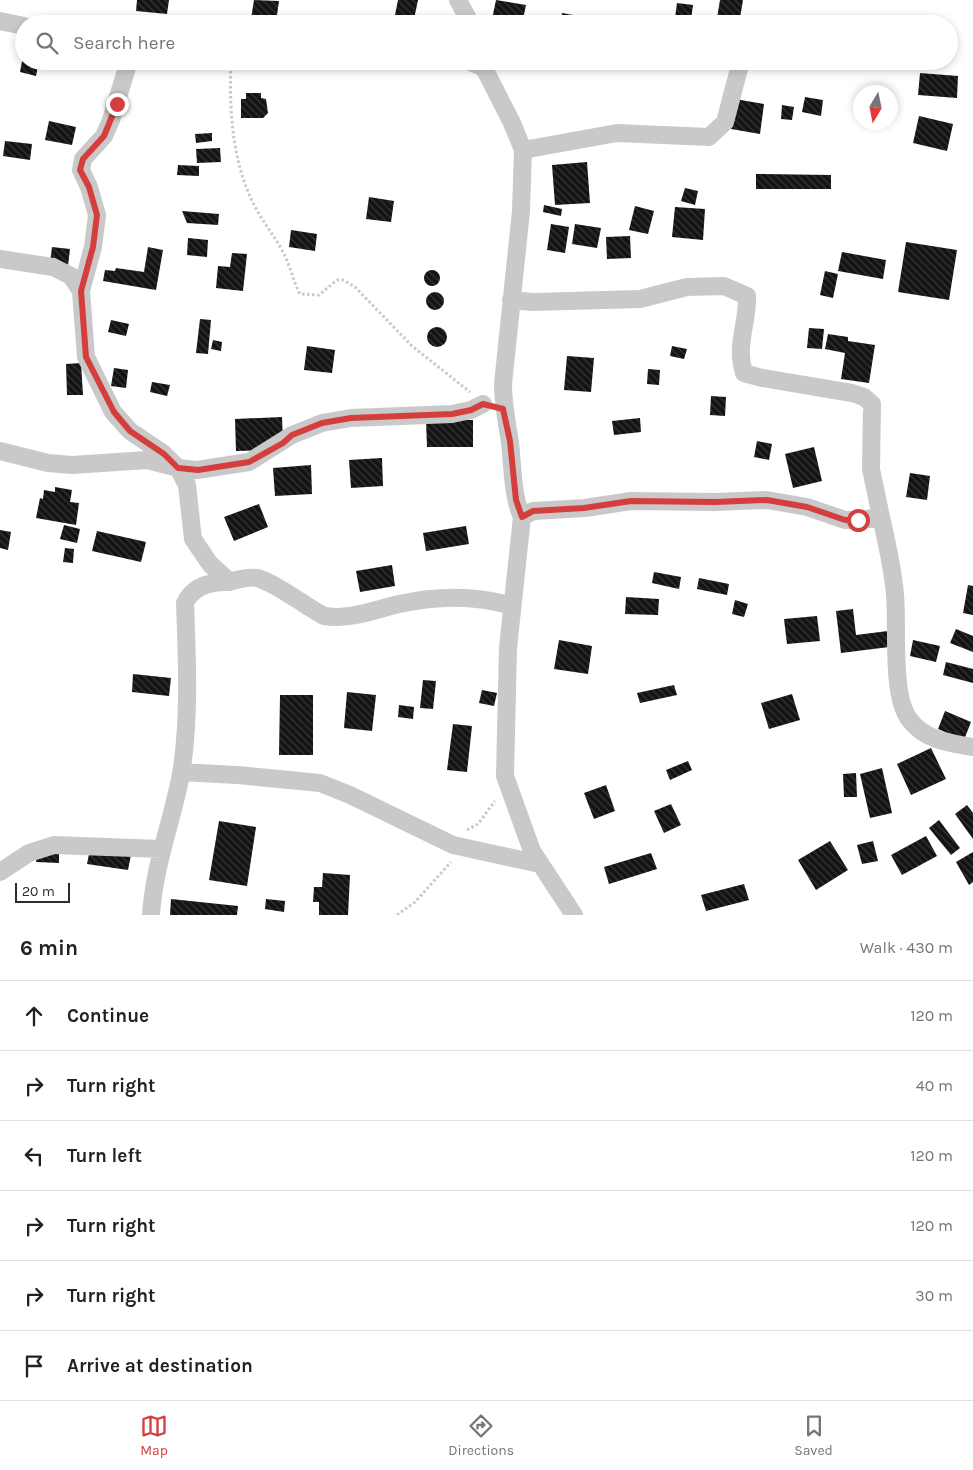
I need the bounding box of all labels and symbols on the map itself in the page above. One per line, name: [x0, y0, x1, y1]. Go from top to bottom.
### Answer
north arrow: [853, 85, 898, 130]
route end: [106, 93, 129, 116]
route start: [847, 509, 870, 532]
scale bar: [15, 880, 70, 903]

